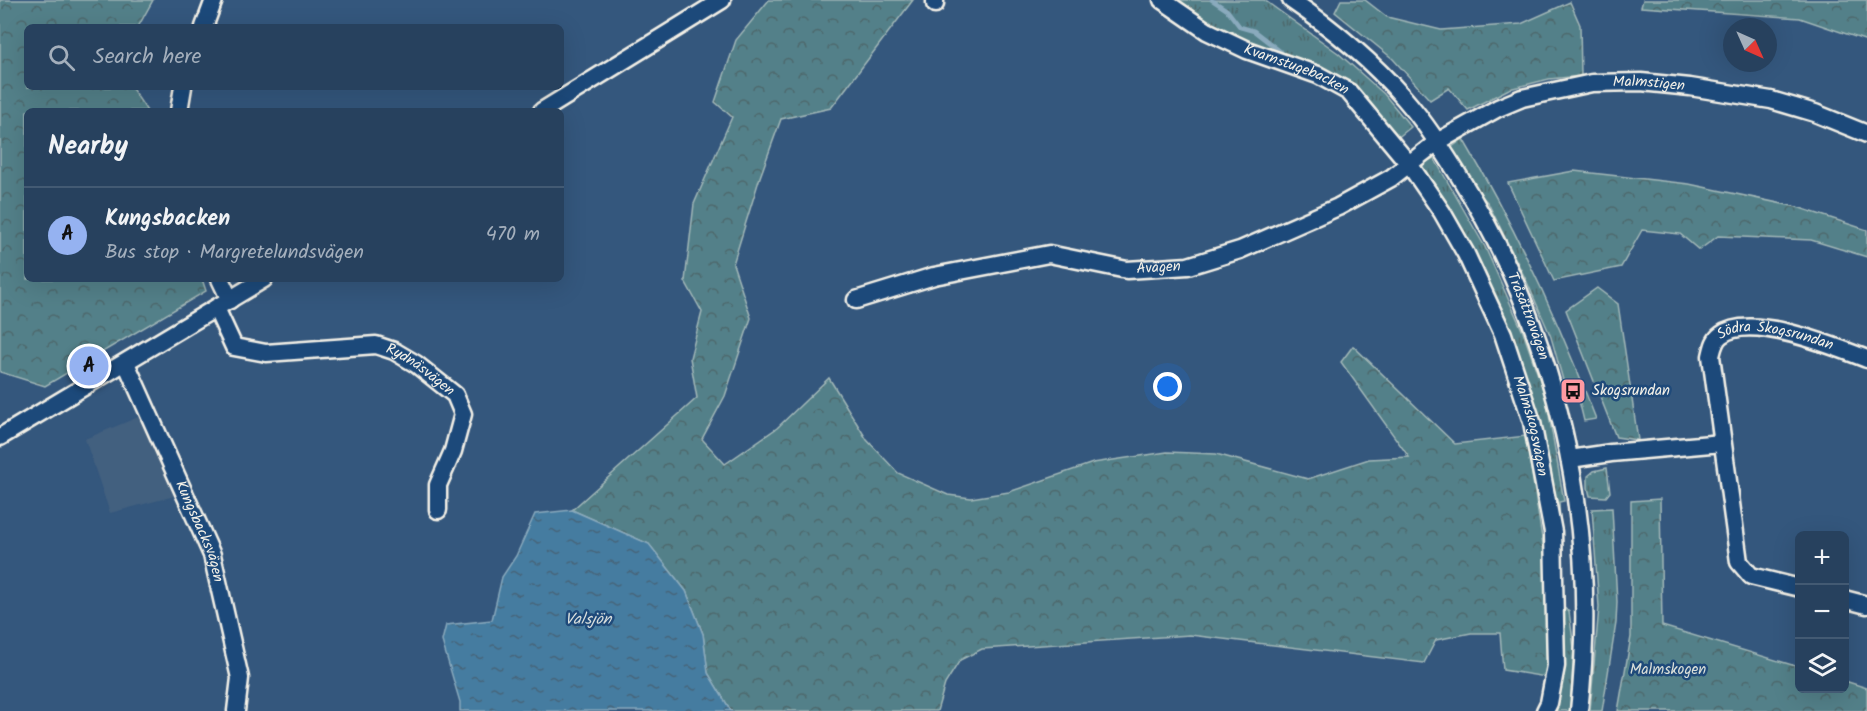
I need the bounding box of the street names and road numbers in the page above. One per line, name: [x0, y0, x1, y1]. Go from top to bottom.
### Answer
street label: Kvarnstugebacken: [1240, 38, 1353, 102]
street label: Malmstigen: [1613, 69, 1686, 98]
street label: Åvägen: [1136, 254, 1182, 281]
street label: Tråsättravägen: [1500, 268, 1555, 363]
street label: Södra Skogsrundan: [1712, 315, 1837, 357]
street label: Rydnäsvägen: [383, 337, 460, 402]
street label: Malmskogsvägen: [1505, 372, 1554, 478]
street label: Kungsbacksvägen: [168, 477, 230, 585]

